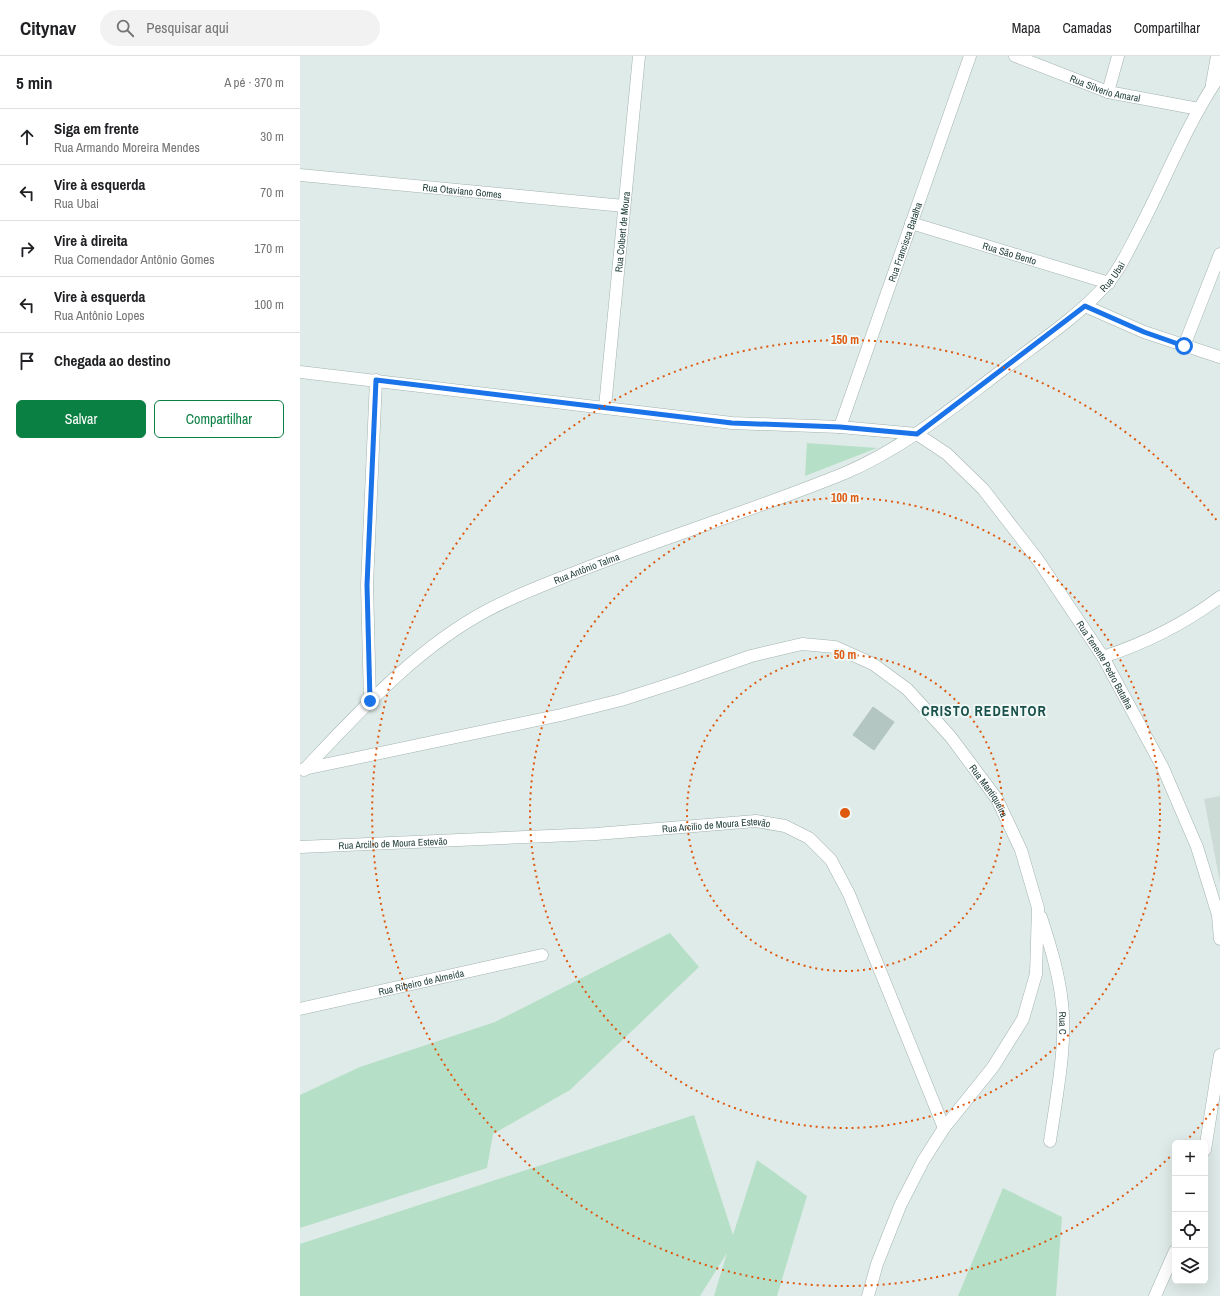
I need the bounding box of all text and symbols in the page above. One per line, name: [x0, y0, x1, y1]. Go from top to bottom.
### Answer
search box: [100, 10, 380, 46]
text: Citynav: [20, 15, 76, 41]
icon: search: [114, 17, 136, 39]
text: Pesquisar aqui: [146, 17, 229, 38]
text: Mapa: [1012, 19, 1041, 37]
text: Camadas: [1063, 19, 1112, 37]
text: Compartilhar: [1134, 19, 1200, 37]
text: 5 min: [16, 71, 52, 94]
street label: Rua Silverio Amaral: [1068, 72, 1142, 105]
text: A pé · 370 m: [224, 74, 284, 91]
text: Siga em frente: [54, 118, 139, 139]
icon: ahead: [16, 126, 38, 148]
text: 30 m: [260, 128, 284, 145]
text: Rua Armando Moreira Mendes: [54, 139, 200, 156]
text: Vire à esquerda: [54, 174, 145, 195]
street label: Rua Otaviano Gomes: [422, 181, 502, 201]
icon: left: [16, 182, 38, 204]
text: 70 m: [260, 184, 284, 201]
street label: Rua Colbert de Moura: [612, 191, 633, 273]
text: Rua Ubai: [54, 195, 99, 212]
street label: Rua Francisca Batalha: [885, 200, 925, 284]
text: Vire à direita: [54, 230, 128, 251]
icon: right: [16, 238, 38, 260]
street label: Rua São Bento: [981, 239, 1038, 268]
text: 170 m: [254, 240, 284, 257]
text: Rua Comendador Antônio Gomes: [54, 251, 215, 268]
street label: Rua Ubai: [1097, 259, 1128, 295]
text: Vire à esquerda: [54, 286, 145, 307]
icon: left: [16, 294, 38, 316]
text: 100 m: [254, 296, 284, 313]
text: Rua Antônio Lopes: [54, 307, 145, 324]
text: 150 m: [831, 332, 859, 348]
route start: [1175, 337, 1193, 355]
icon: arrive: [16, 350, 38, 372]
text: Chegada ao destino: [54, 350, 171, 371]
button: Salvar: [16, 400, 146, 438]
button: Compartilhar: [154, 400, 284, 438]
text: 100 m: [831, 490, 859, 506]
street label: Rua Antônio Talma: [552, 550, 622, 587]
street label: Rua Tenente Pedro Batalha: [1073, 618, 1136, 712]
text: 50 m: [834, 647, 856, 663]
route end: [361, 692, 379, 710]
district label: CRISTO REDENTOR: [921, 702, 1047, 720]
street label: Rua Mantiqueira: [966, 762, 1011, 820]
centre of rings: [838, 806, 852, 820]
street label: Rua Arcilio de Moura Estevão: [661, 815, 772, 836]
street label: Rua Arcilio de Moura Estevão: [338, 835, 448, 852]
street label: Rua Ribeiro de Almeida: [377, 967, 466, 998]
street label: Rua C: [1056, 1011, 1069, 1035]
map controls: [1172, 1140, 1208, 1284]
button: +: [1172, 1140, 1208, 1176]
button: −: [1172, 1176, 1208, 1212]
button: locate: [1172, 1212, 1208, 1248]
button: layers: [1172, 1248, 1208, 1284]

